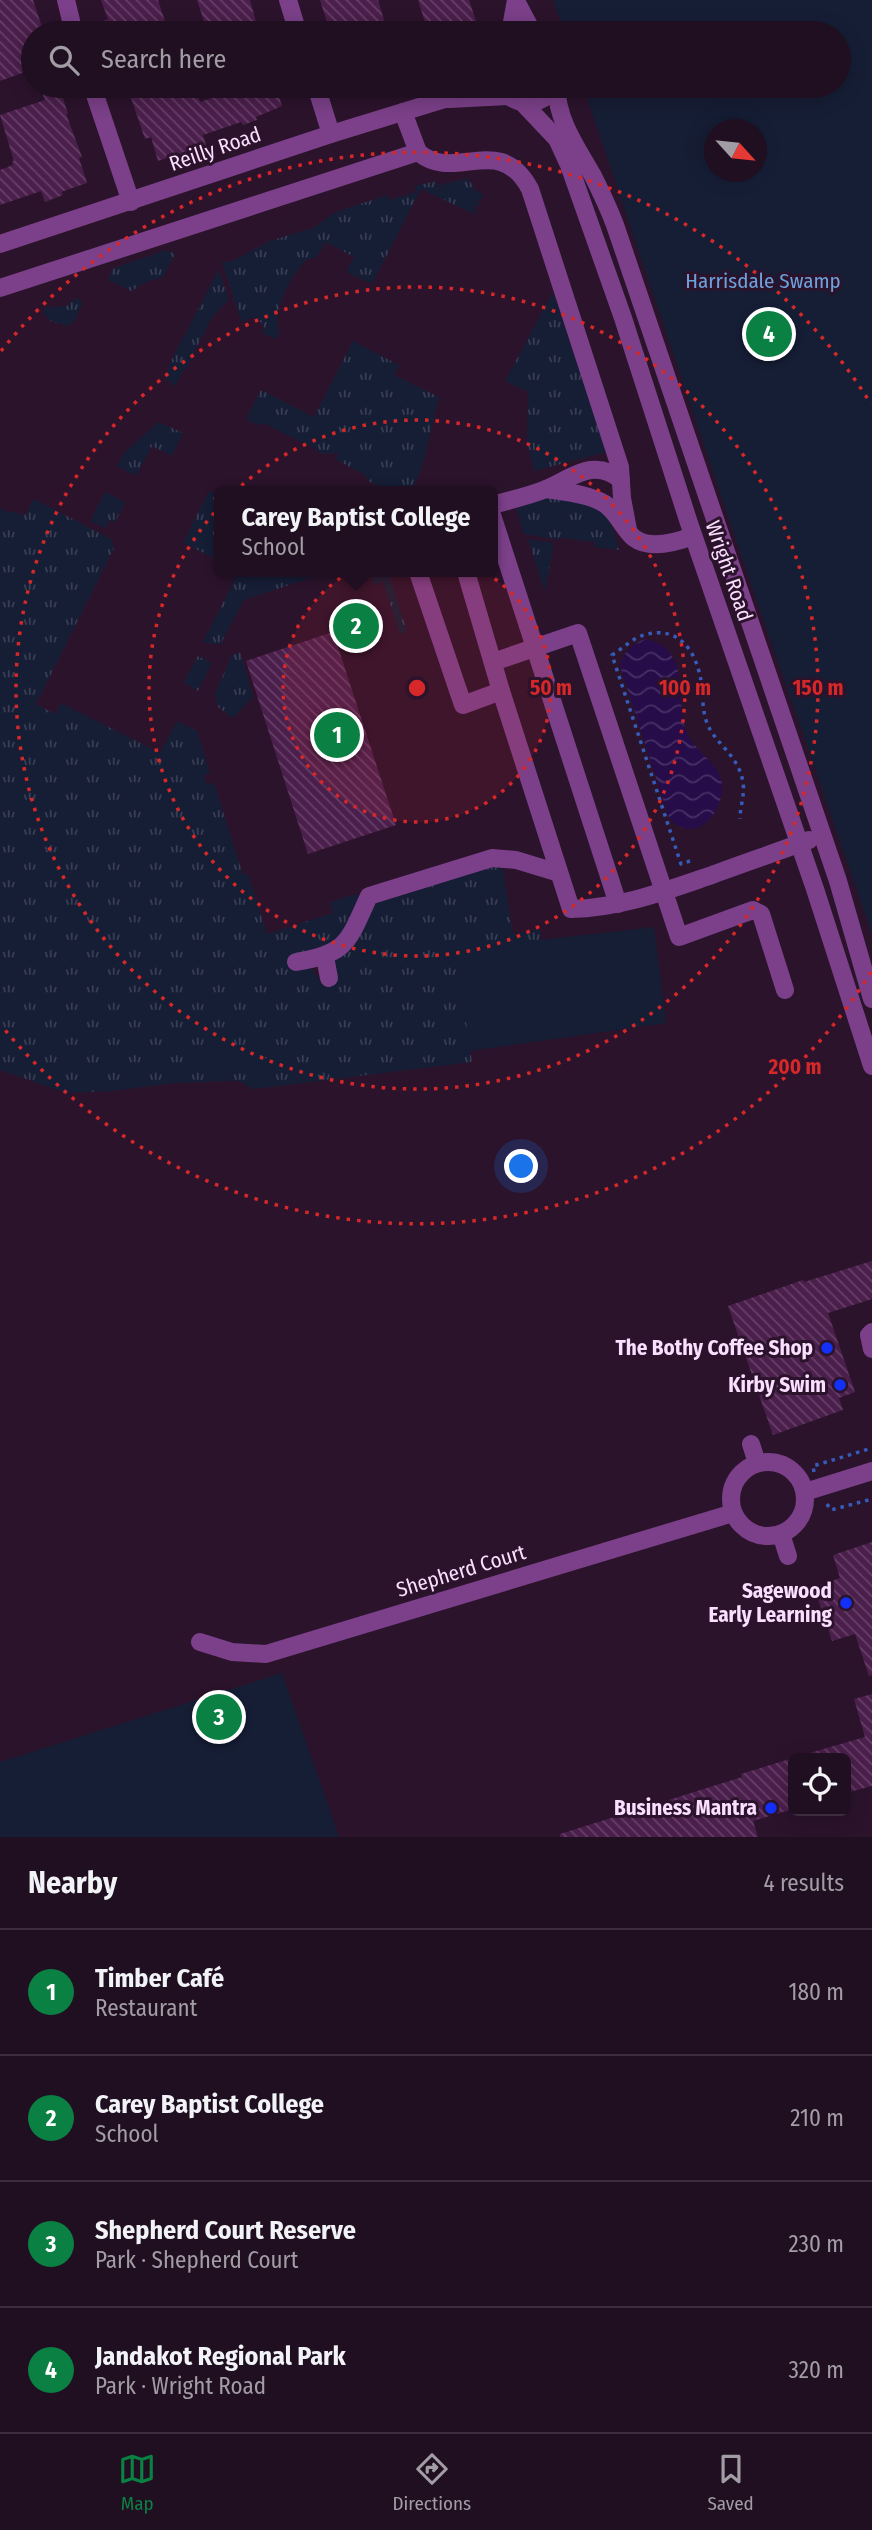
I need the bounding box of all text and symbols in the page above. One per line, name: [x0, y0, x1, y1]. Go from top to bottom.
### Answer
search box: [21, 21, 851, 98]
icon: search: [45, 41, 83, 79]
text: Search here: [101, 44, 226, 75]
north arrow: [704, 119, 767, 182]
street label: Reilly Road: [166, 121, 264, 177]
park label: Harrisdale Swamp: [685, 268, 841, 294]
pin: 4: [746, 308, 792, 360]
popup: [214, 486, 498, 577]
text: Carey Baptist College: [241, 502, 471, 533]
street label: Wright Road: [700, 517, 758, 625]
text: School: [241, 533, 305, 561]
pin: 2: [333, 600, 379, 652]
text: 50 m: [530, 675, 572, 701]
text: 100 m: [659, 675, 711, 701]
text: 150 m: [792, 675, 844, 701]
centre of rings: [405, 676, 429, 700]
pin: 1: [314, 709, 360, 761]
text: 200 m: [767, 1054, 822, 1080]
your location: [504, 1149, 538, 1183]
place label: The Bothy Coffee Shop: [616, 1335, 813, 1361]
marker: The Bothy Coffee Shop: [819, 1340, 835, 1356]
place label: Kirby Swim: [728, 1372, 826, 1398]
marker: Kirby Swim: [832, 1377, 848, 1393]
street label: Shepherd Court: [393, 1539, 529, 1603]
place label: Sagewood Early Learning: [708, 1578, 833, 1628]
marker: Sagewood Early Learning: [838, 1595, 854, 1611]
pin: 3: [196, 1691, 242, 1743]
map controls: [788, 1753, 851, 1816]
button: locate: [788, 1753, 851, 1816]
place label: Business Mantra: [614, 1795, 757, 1821]
marker: Business Mantra: [763, 1800, 779, 1816]
text: Nearby: [28, 1865, 117, 1901]
text: 4 results: [763, 1869, 844, 1897]
text: Timber Café: [95, 1963, 224, 1994]
text: 1: [46, 1978, 56, 2006]
text: 180 m: [788, 1978, 844, 2006]
text: Restaurant: [95, 1994, 197, 2022]
text: Carey Baptist College: [95, 2089, 324, 2120]
text: 2: [46, 2104, 56, 2132]
text: 210 m: [790, 2104, 844, 2132]
text: School: [95, 2120, 159, 2148]
text: Shepherd Court Reserve: [95, 2215, 356, 2246]
text: 3: [46, 2230, 56, 2258]
text: 230 m: [788, 2230, 844, 2258]
text: Park · Shepherd Court: [95, 2246, 298, 2274]
text: Jandakot Regional Park: [95, 2341, 346, 2372]
text: 4: [45, 2356, 57, 2384]
text: 320 m: [789, 2356, 844, 2384]
text: Park · Wright Road: [95, 2372, 266, 2400]
tab: Map: [118, 2450, 156, 2515]
tab: Directions: [392, 2450, 471, 2515]
tab: Saved: [707, 2450, 754, 2515]

